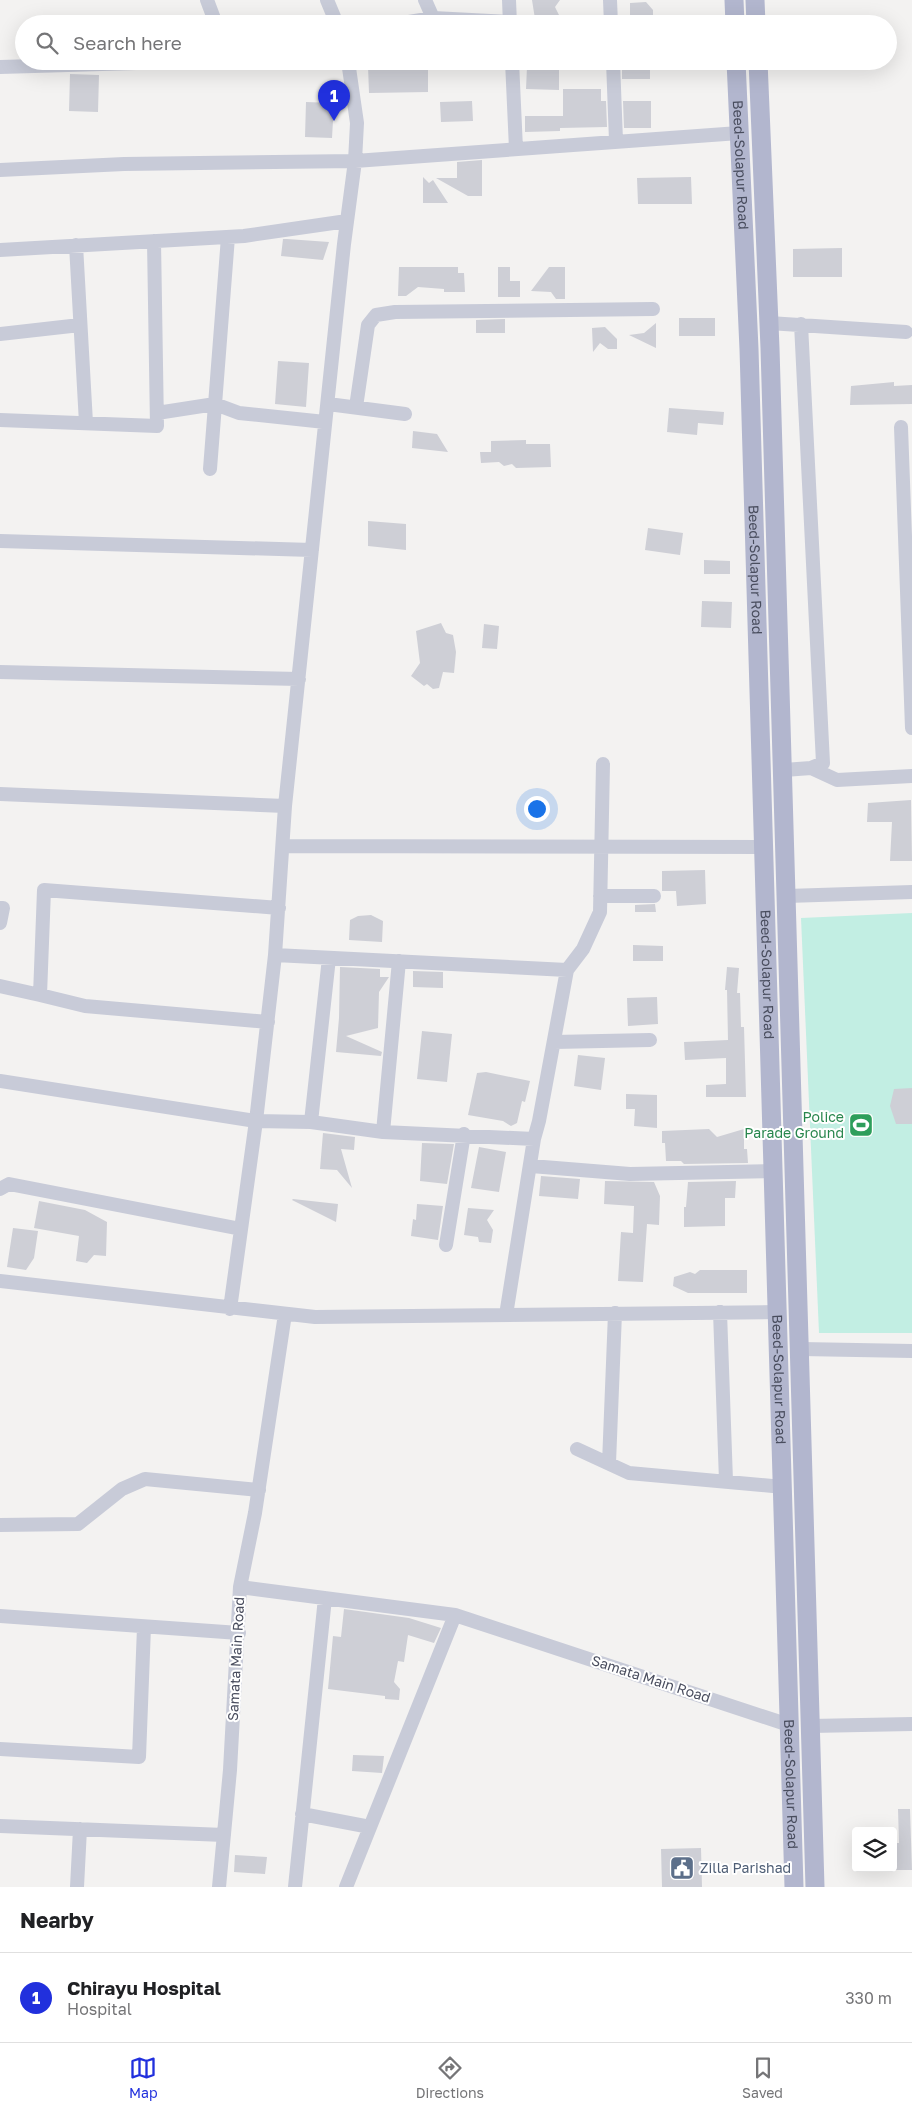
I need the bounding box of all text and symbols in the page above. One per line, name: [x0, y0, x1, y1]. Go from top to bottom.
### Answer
search box: [15, 15, 897, 70]
icon: search: [33, 29, 61, 57]
text: Search here: [73, 31, 182, 54]
pin: 1: [318, 80, 350, 121]
street label: Beed-Solapur Road: [730, 100, 753, 230]
street label: Beed-Solapur Road: [746, 504, 766, 635]
your location: [524, 796, 550, 822]
street label: Beed-Solapur Road: [757, 909, 778, 1040]
place label: Police Parade Ground: [744, 1108, 844, 1141]
sports icon: Police Parade Ground: [848, 1112, 874, 1138]
street label: Beed-Solapur Road: [769, 1314, 790, 1444]
street label: Samata Main Road: [224, 1597, 247, 1721]
street label: Samata Main Road: [589, 1651, 713, 1706]
street label: Beed-Solapur Road: [781, 1719, 802, 1849]
map controls: [852, 1827, 897, 1872]
button: layers: [852, 1827, 897, 1872]
public building icon: Zilla Parishad: [669, 1855, 695, 1881]
place label: Zilla Parishad: [700, 1859, 791, 1876]
text: Nearby: [20, 1907, 94, 1933]
text: Chirayu Hospital: [67, 1976, 221, 1999]
text: 1: [32, 1988, 40, 2008]
text: 330 m: [845, 1988, 892, 2008]
text: Hospital: [67, 1999, 132, 2019]
tab: Map: [129, 2054, 158, 2101]
tab: Directions: [416, 2054, 484, 2101]
tab: Saved: [742, 2054, 783, 2101]

